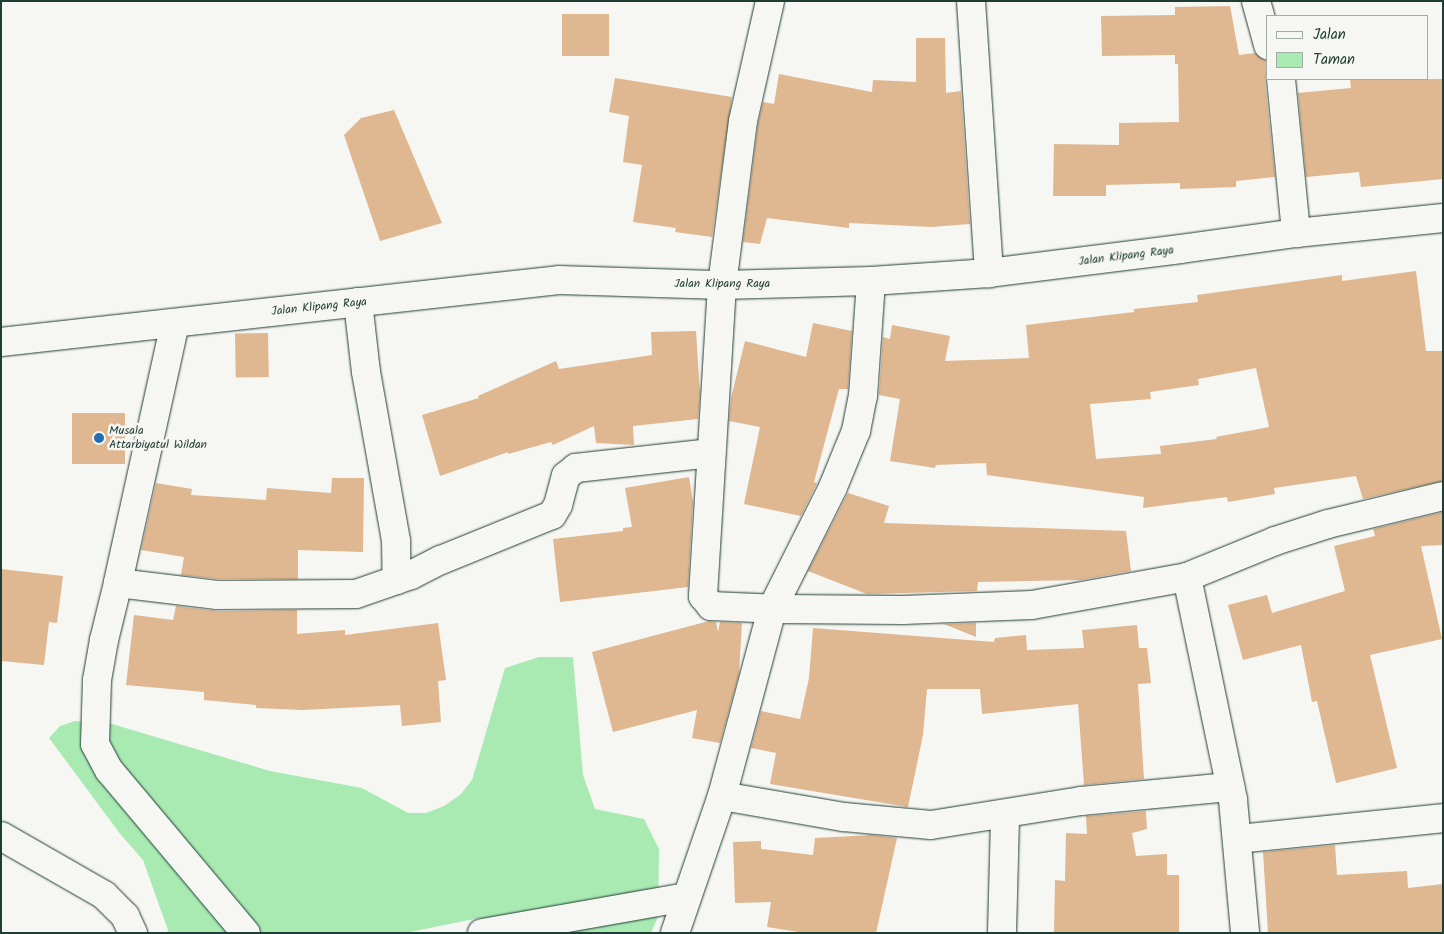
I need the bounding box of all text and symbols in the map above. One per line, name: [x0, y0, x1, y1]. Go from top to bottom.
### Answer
legend: [1266, 15, 1429, 80]
text: Jalan: [1313, 23, 1346, 47]
text: Taman: [1313, 48, 1355, 72]
street label: Jalan Klipang Raya: [1077, 243, 1175, 269]
street label: Jalan Klipang Raya: [674, 277, 770, 291]
street label: Jalan Klipang Raya: [270, 295, 368, 319]
place label: Musala Attarbiyatul Wildan: [109, 424, 207, 452]
marker: Musala Attarbiyatul Wildan: [93, 432, 105, 444]

